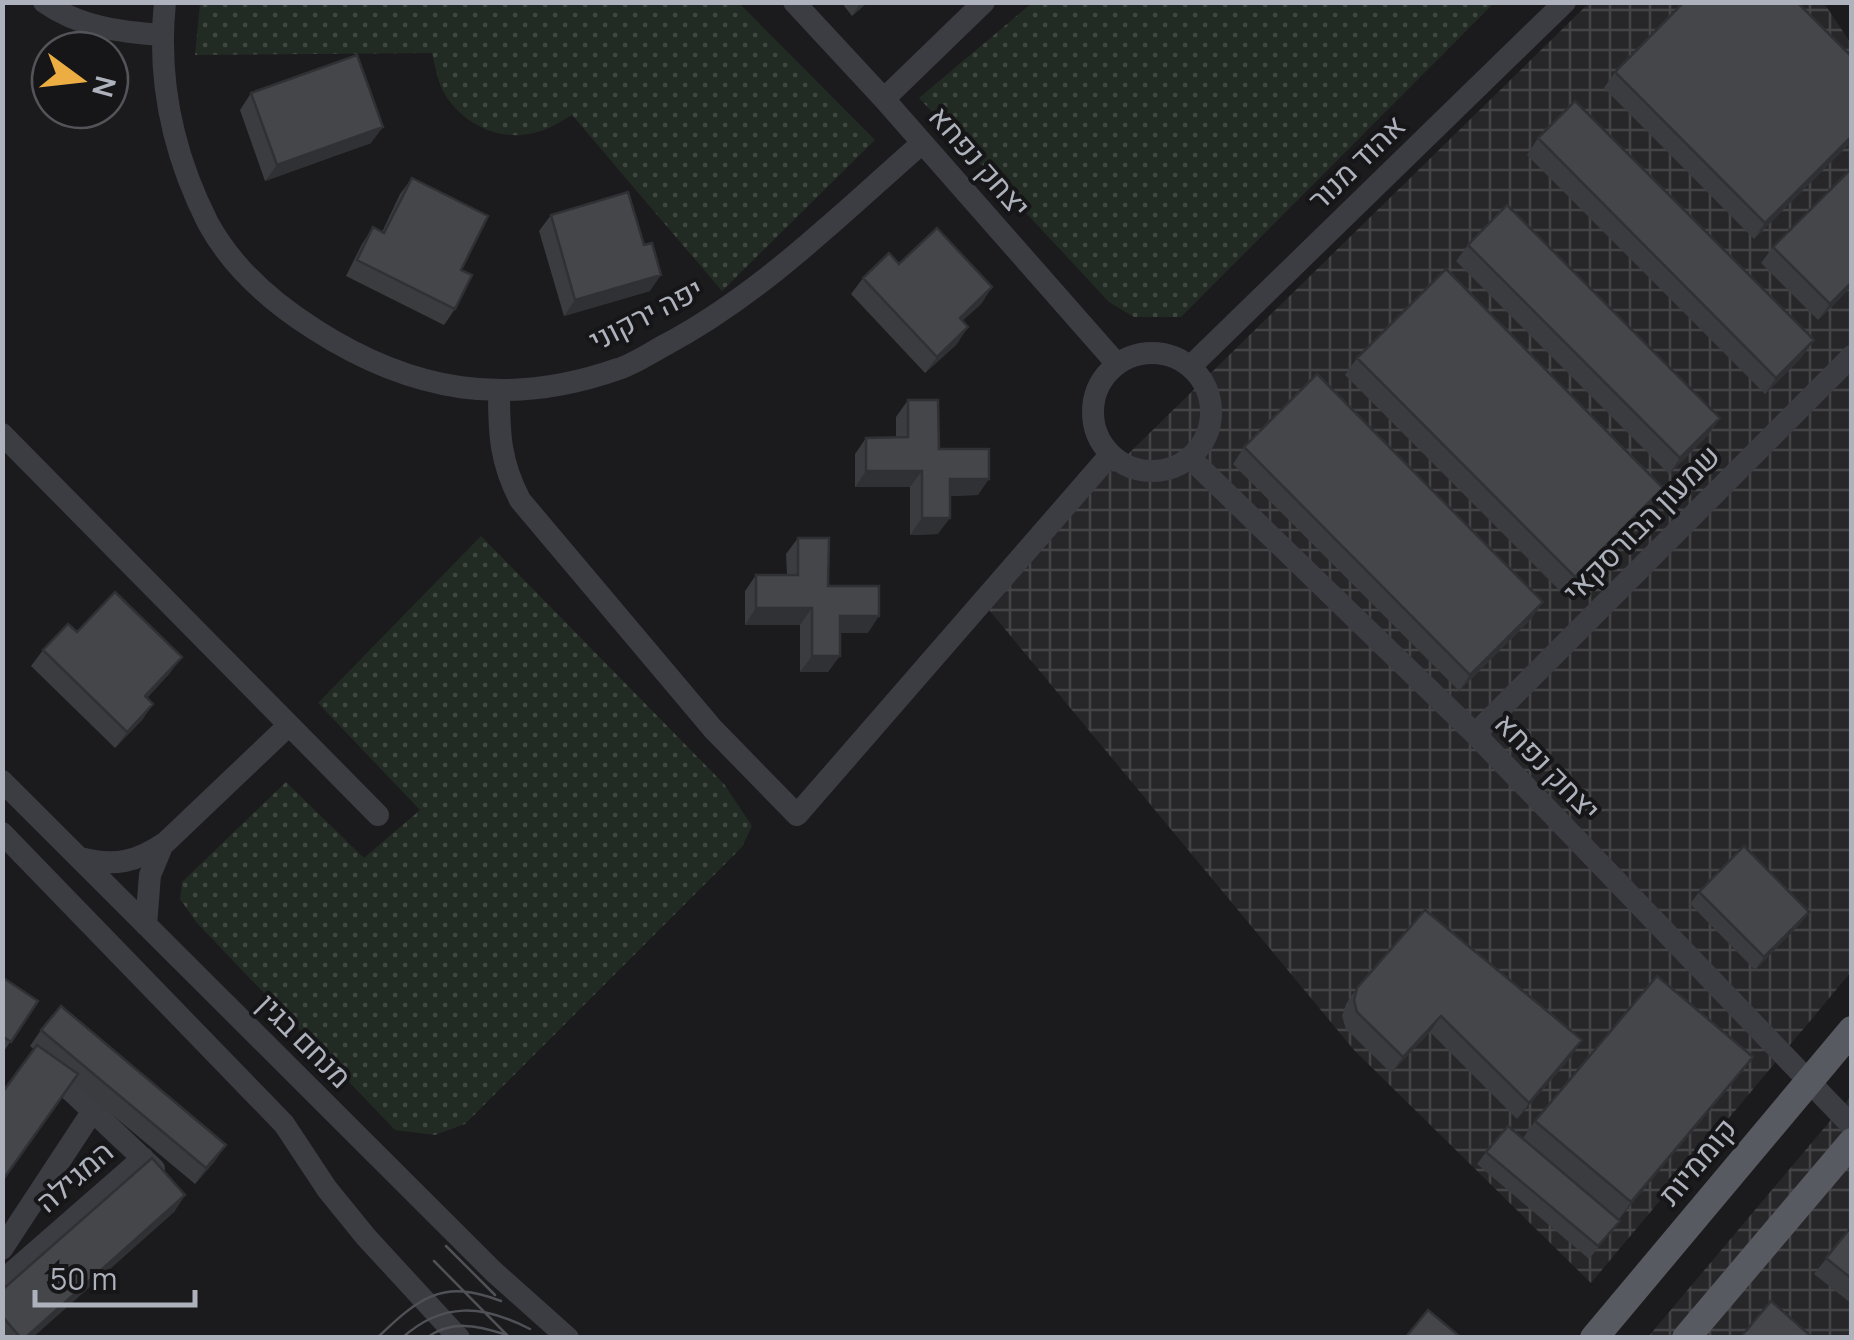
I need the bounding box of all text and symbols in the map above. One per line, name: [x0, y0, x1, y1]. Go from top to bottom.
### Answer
north arrow: [30, 30, 130, 130]
text: N: [84, 72, 126, 101]
street label: יצחק נפחא: [920, 96, 1040, 226]
street label: אהוד מנור: [1298, 105, 1414, 219]
street label: יפה ירקוני: [581, 268, 709, 360]
street label: שמעון הבורסקאי: [1553, 435, 1729, 611]
street label: יצחק נפחא: [1486, 703, 1610, 829]
street label: מנחם בגין: [249, 984, 361, 1096]
street label: קוממיות: [1648, 1109, 1745, 1213]
street label: המגילה: [26, 1131, 122, 1221]
scale bar: [35, 1245, 195, 1307]
text: 50 m: [50, 1258, 117, 1299]

